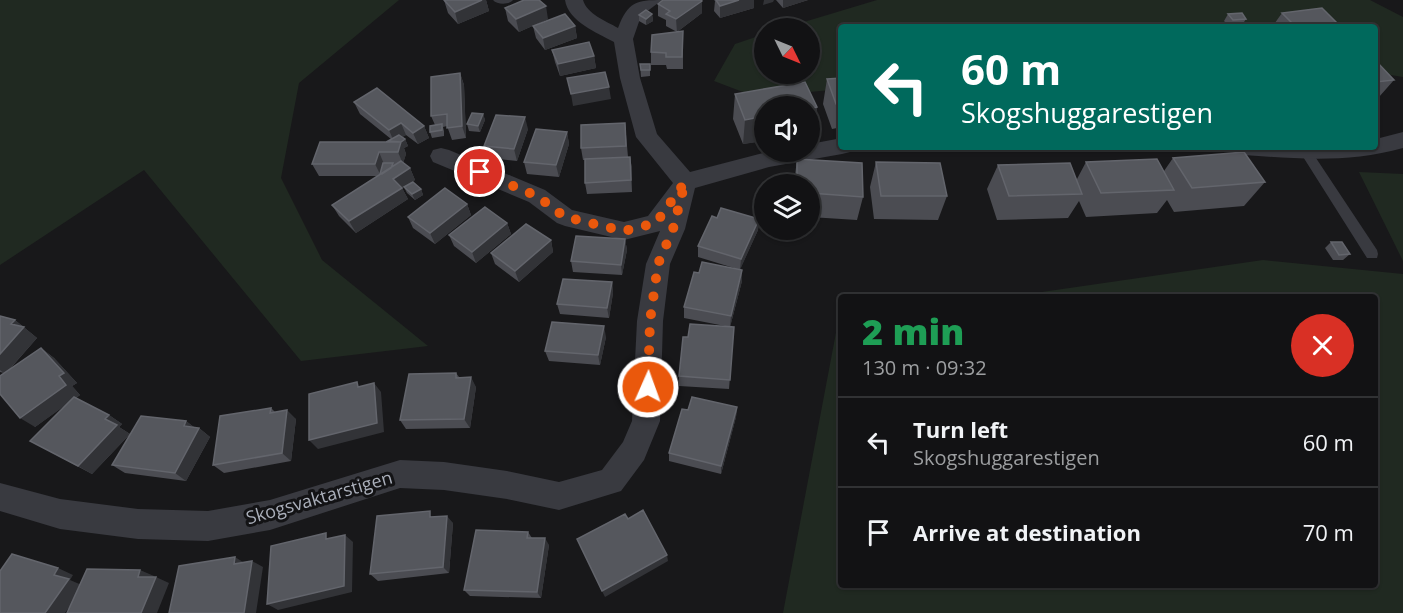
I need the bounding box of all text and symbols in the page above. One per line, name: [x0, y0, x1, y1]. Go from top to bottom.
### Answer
north arrow: [754, 18, 820, 84]
map controls: [754, 18, 820, 240]
text: 60 m: [961, 40, 1061, 97]
icon: left: [862, 48, 940, 126]
text: Skogshuggarestigen: [961, 94, 1213, 131]
button: sound: [754, 96, 820, 162]
pin: [454, 146, 505, 197]
icon: arrive: [463, 155, 496, 188]
button: layers: [754, 174, 820, 240]
text: 2 min: [862, 307, 964, 356]
button: close: [1291, 314, 1354, 377]
text: 130 m · 09:32: [862, 354, 987, 381]
position arrow: [616, 355, 680, 419]
text: Turn left: [913, 414, 1008, 444]
icon: left: [862, 426, 895, 459]
text: 60 m: [1303, 427, 1354, 457]
text: Skogshuggarestigen: [913, 444, 1100, 471]
street label: Skogsvaktarstigen: [243, 465, 395, 529]
icon: arrive: [862, 516, 895, 549]
text: Arrive at destination: [913, 517, 1141, 547]
text: 70 m: [1303, 517, 1354, 547]

